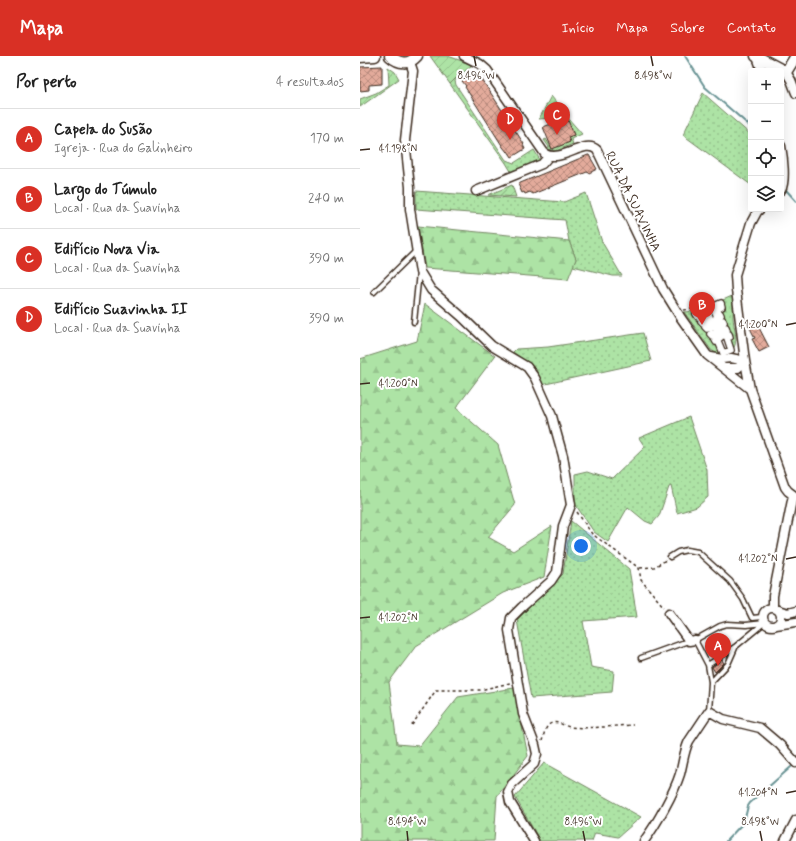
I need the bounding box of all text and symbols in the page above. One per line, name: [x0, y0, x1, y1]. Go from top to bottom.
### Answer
text: Mapa: [20, 16, 63, 41]
text: Início: [561, 19, 594, 37]
text: Mapa: [616, 19, 648, 37]
text: Sobre: [670, 19, 705, 37]
text: Contato: [727, 19, 776, 37]
map controls: [748, 68, 784, 212]
button: +: [748, 68, 784, 104]
text: 8.496°W: [458, 69, 494, 83]
text: 8.498°W: [634, 69, 672, 83]
text: Por perto: [16, 71, 77, 93]
text: 4 resultados: [276, 74, 344, 91]
pin: C: [544, 102, 570, 135]
button: −: [748, 104, 784, 140]
pin: D: [497, 107, 523, 140]
text: Capela do Susão: [54, 120, 152, 140]
text: A: [25, 130, 33, 147]
text: 170 m: [310, 130, 344, 147]
text: Igreja · Rua do Galinheiro: [54, 140, 193, 157]
button: locate: [748, 140, 784, 176]
text: 41.198°N: [379, 142, 418, 156]
street label: RUA DA SUAVINHA: [601, 149, 664, 255]
button: layers: [748, 176, 784, 212]
text: Largo do Túmulo: [54, 180, 157, 200]
text: B: [25, 190, 33, 207]
text: 240 m: [308, 190, 344, 207]
text: Local · Rua da Suavinha: [54, 200, 180, 217]
text: Edifício Nova Via: [54, 240, 159, 260]
text: C: [24, 250, 34, 267]
text: 390 m: [309, 250, 344, 267]
text: Local · Rua da Suavinha: [54, 260, 180, 277]
pin: B: [689, 292, 715, 325]
text: Edifício Suavinha II: [54, 300, 188, 320]
text: D: [25, 310, 33, 327]
text: 390 m: [309, 310, 344, 327]
text: 41.200°N: [738, 318, 778, 332]
text: Local · Rua da Suavinha: [54, 320, 180, 337]
text: 41.200°N: [378, 377, 418, 391]
your location: [571, 536, 591, 556]
text: 41.202°N: [738, 552, 778, 566]
text: 41.202°N: [378, 611, 418, 625]
pin: A: [705, 633, 731, 666]
text: 41.204°N: [738, 786, 778, 800]
text: 8.494°W: [388, 815, 426, 829]
text: 8.496°W: [565, 815, 601, 829]
text: 8.498°W: [741, 815, 779, 829]

